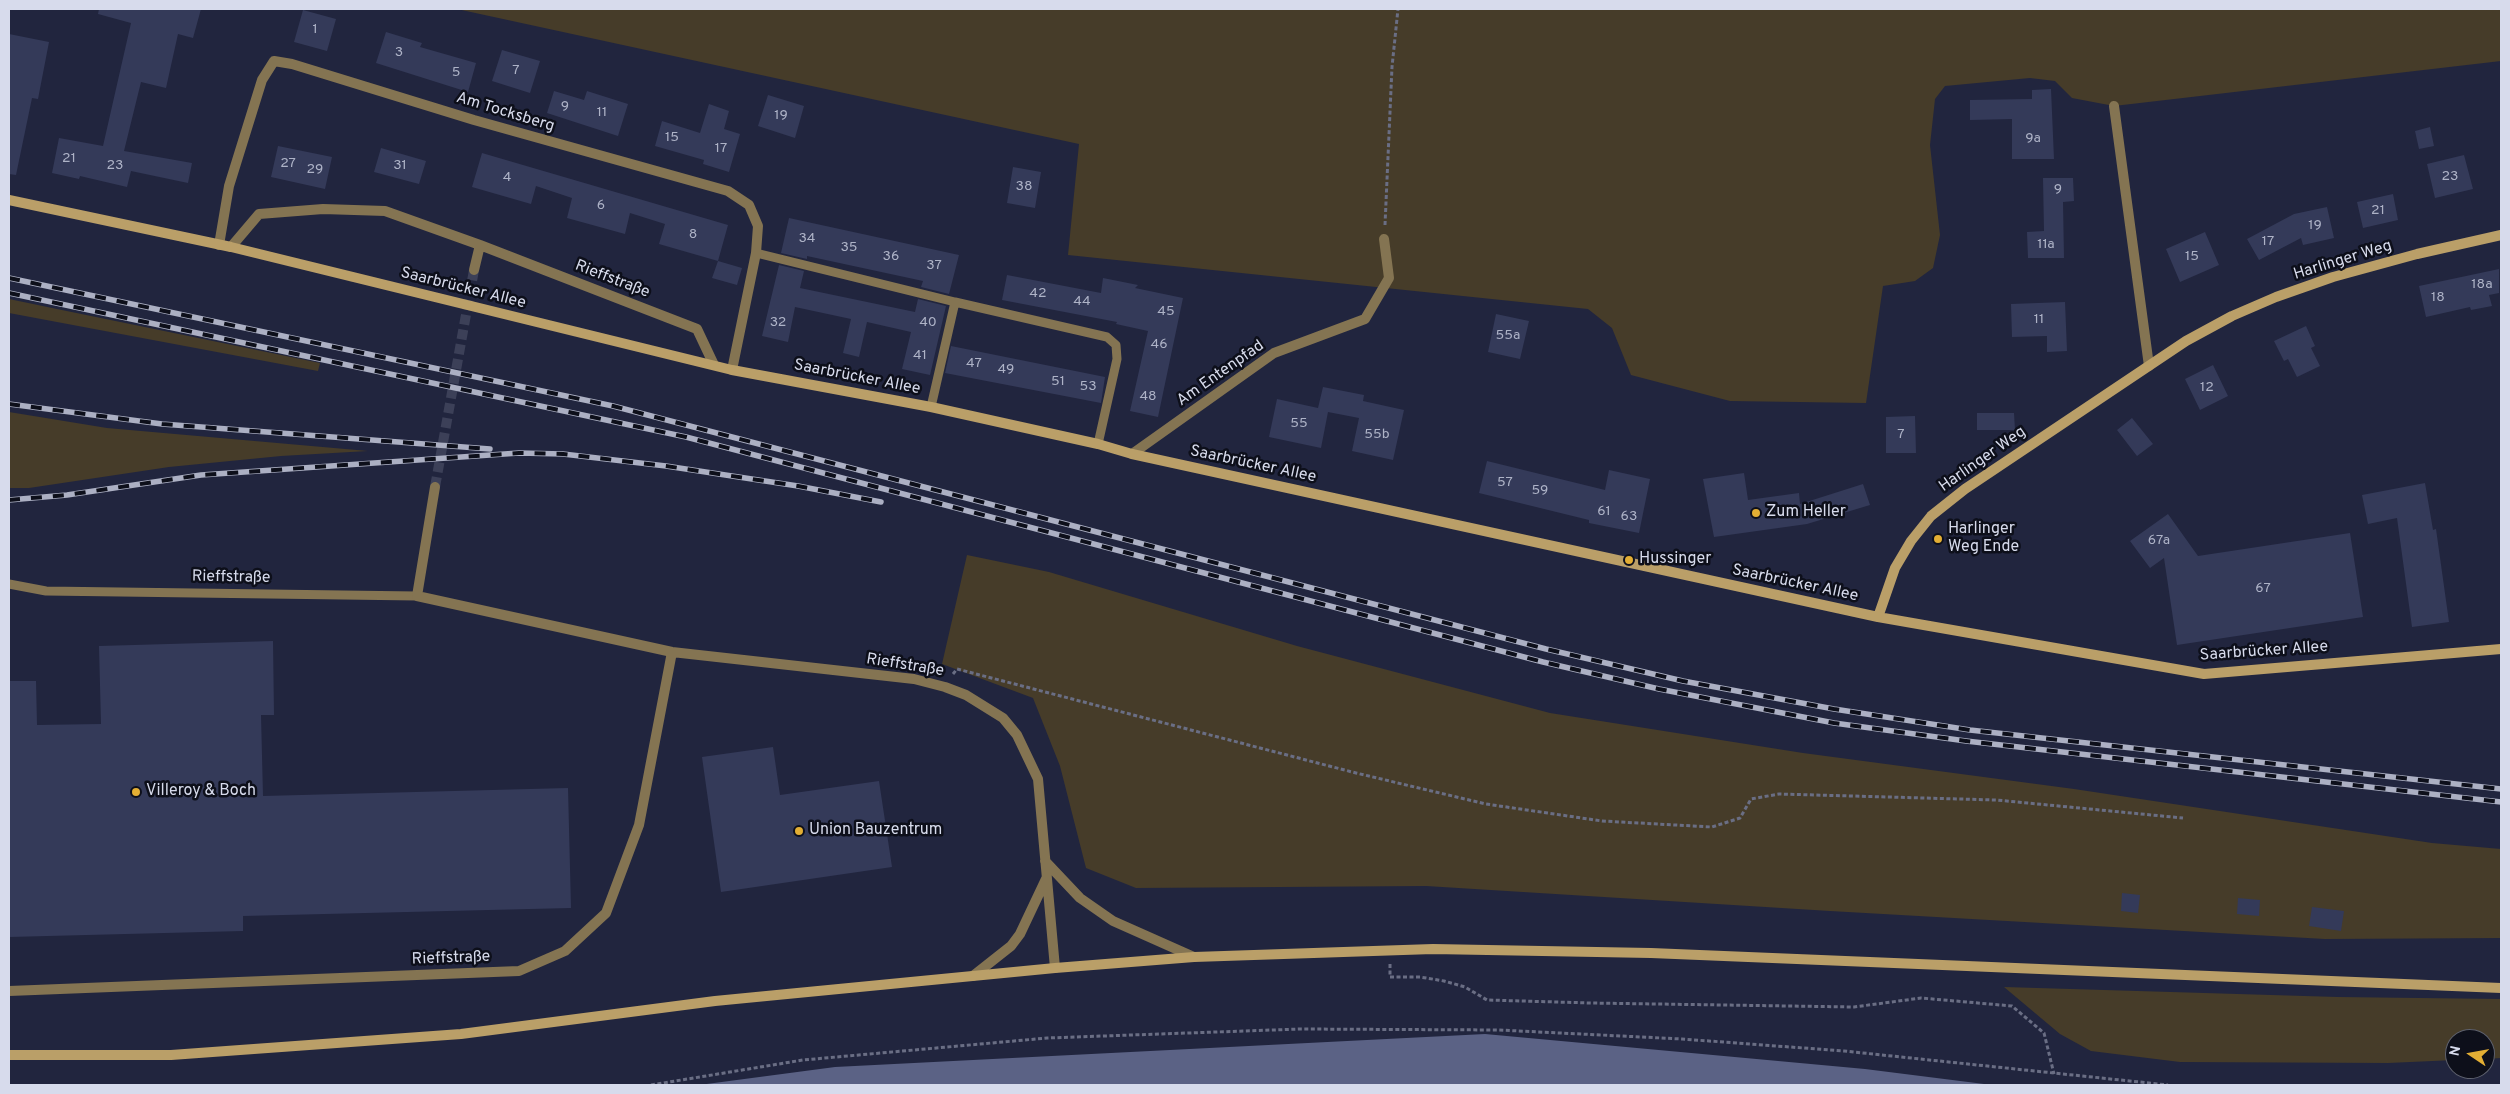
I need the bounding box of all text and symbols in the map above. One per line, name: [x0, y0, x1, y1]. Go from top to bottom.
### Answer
house number: 1: [312, 22, 318, 38]
house number: 3: [395, 45, 403, 61]
house number: 7: [512, 63, 520, 79]
house number: 5: [452, 65, 460, 81]
street label: Am Tocksberg: [454, 89, 556, 137]
house number: 9: [561, 99, 569, 115]
house number: 11: [597, 105, 607, 121]
house number: 19: [774, 108, 788, 124]
house number: 15: [665, 130, 679, 146]
house number: 9a: [2025, 131, 2041, 147]
house number: 17: [715, 141, 727, 157]
house number: 21: [62, 151, 76, 167]
house number: 27: [280, 156, 296, 172]
house number: 23: [107, 158, 123, 174]
house number: 31: [393, 158, 407, 174]
house number: 29: [307, 162, 323, 178]
house number: 23: [2442, 169, 2458, 185]
house number: 4: [503, 170, 511, 186]
house number: 38: [1016, 179, 1032, 195]
house number: 9: [2054, 182, 2062, 198]
house number: 6: [597, 198, 605, 214]
house number: 21: [2371, 203, 2385, 219]
house number: 19: [2308, 218, 2322, 234]
house number: 8: [689, 227, 697, 243]
house number: 34: [798, 231, 816, 247]
house number: 17: [2262, 234, 2274, 250]
house number: 11a: [2037, 237, 2055, 253]
street label: Harlinger Weg: [2292, 237, 2394, 285]
house number: 35: [840, 240, 858, 256]
house number: 36: [883, 249, 899, 265]
house number: 15: [2185, 249, 2199, 265]
street label: Rieffstraße: [572, 257, 652, 303]
house number: 37: [926, 258, 942, 274]
street label: Saarbrücker Allee: [398, 264, 528, 314]
house number: 18a: [2471, 277, 2493, 293]
house number: 42: [1029, 286, 1047, 302]
house number: 18: [2431, 290, 2445, 306]
house number: 44: [1073, 294, 1091, 310]
house number: 45: [1157, 304, 1175, 320]
house number: 11: [2034, 312, 2044, 328]
house number: 32: [770, 315, 786, 331]
house number: 40: [919, 315, 937, 331]
house number: 55a: [1496, 328, 1520, 344]
house number: 46: [1150, 337, 1168, 353]
street label: Am Entenpfad: [1174, 337, 1268, 411]
house number: 41: [913, 348, 927, 364]
street label: Saarbrücker Allee: [792, 356, 922, 400]
house number: 47: [966, 356, 982, 372]
house number: 49: [998, 362, 1014, 378]
house number: 51: [1051, 374, 1065, 390]
house number: 53: [1079, 379, 1097, 395]
house number: 12: [2200, 380, 2214, 396]
house number: 48: [1139, 389, 1157, 405]
house number: 55: [1290, 416, 1308, 432]
street label: Harlinger Weg: [1936, 423, 2030, 497]
house number: 55b: [1364, 427, 1390, 443]
house number: 7: [1897, 427, 1905, 443]
street label: Saarbrücker Allee: [1188, 442, 1318, 488]
house number: 57: [1497, 475, 1513, 491]
house number: 59: [1532, 483, 1548, 499]
place label: Zum Heller: [1766, 503, 1846, 523]
house number: 61: [1597, 504, 1611, 520]
marker: Zum Heller: [1750, 507, 1762, 519]
house number: 63: [1621, 509, 1637, 525]
place label: Harlinger Weg Ende: [1948, 520, 2019, 558]
marker: Harlinger Weg Ende: [1932, 533, 1944, 545]
house number: 67a: [2148, 533, 2170, 549]
place label: Hussinger: [1639, 550, 1711, 570]
marker: Hussinger: [1623, 554, 1635, 566]
street label: Saarbrücker Allee: [1730, 561, 1860, 607]
street label: Rieffstraße: [192, 568, 270, 588]
house number: 67: [2255, 581, 2271, 597]
street label: Saarbrücker Allee: [2199, 638, 2329, 666]
street label: Rieffstraße: [865, 650, 945, 682]
place label: Villeroy & Boch: [146, 782, 256, 802]
marker: Villeroy & Boch: [130, 786, 142, 798]
place label: Union Bauzentrum: [809, 821, 942, 841]
marker: Union Bauzentrum: [793, 825, 805, 837]
street label: Rieffstraße: [411, 948, 491, 970]
north arrow: [2445, 1029, 2495, 1079]
text: N: [2446, 1044, 2465, 1058]

